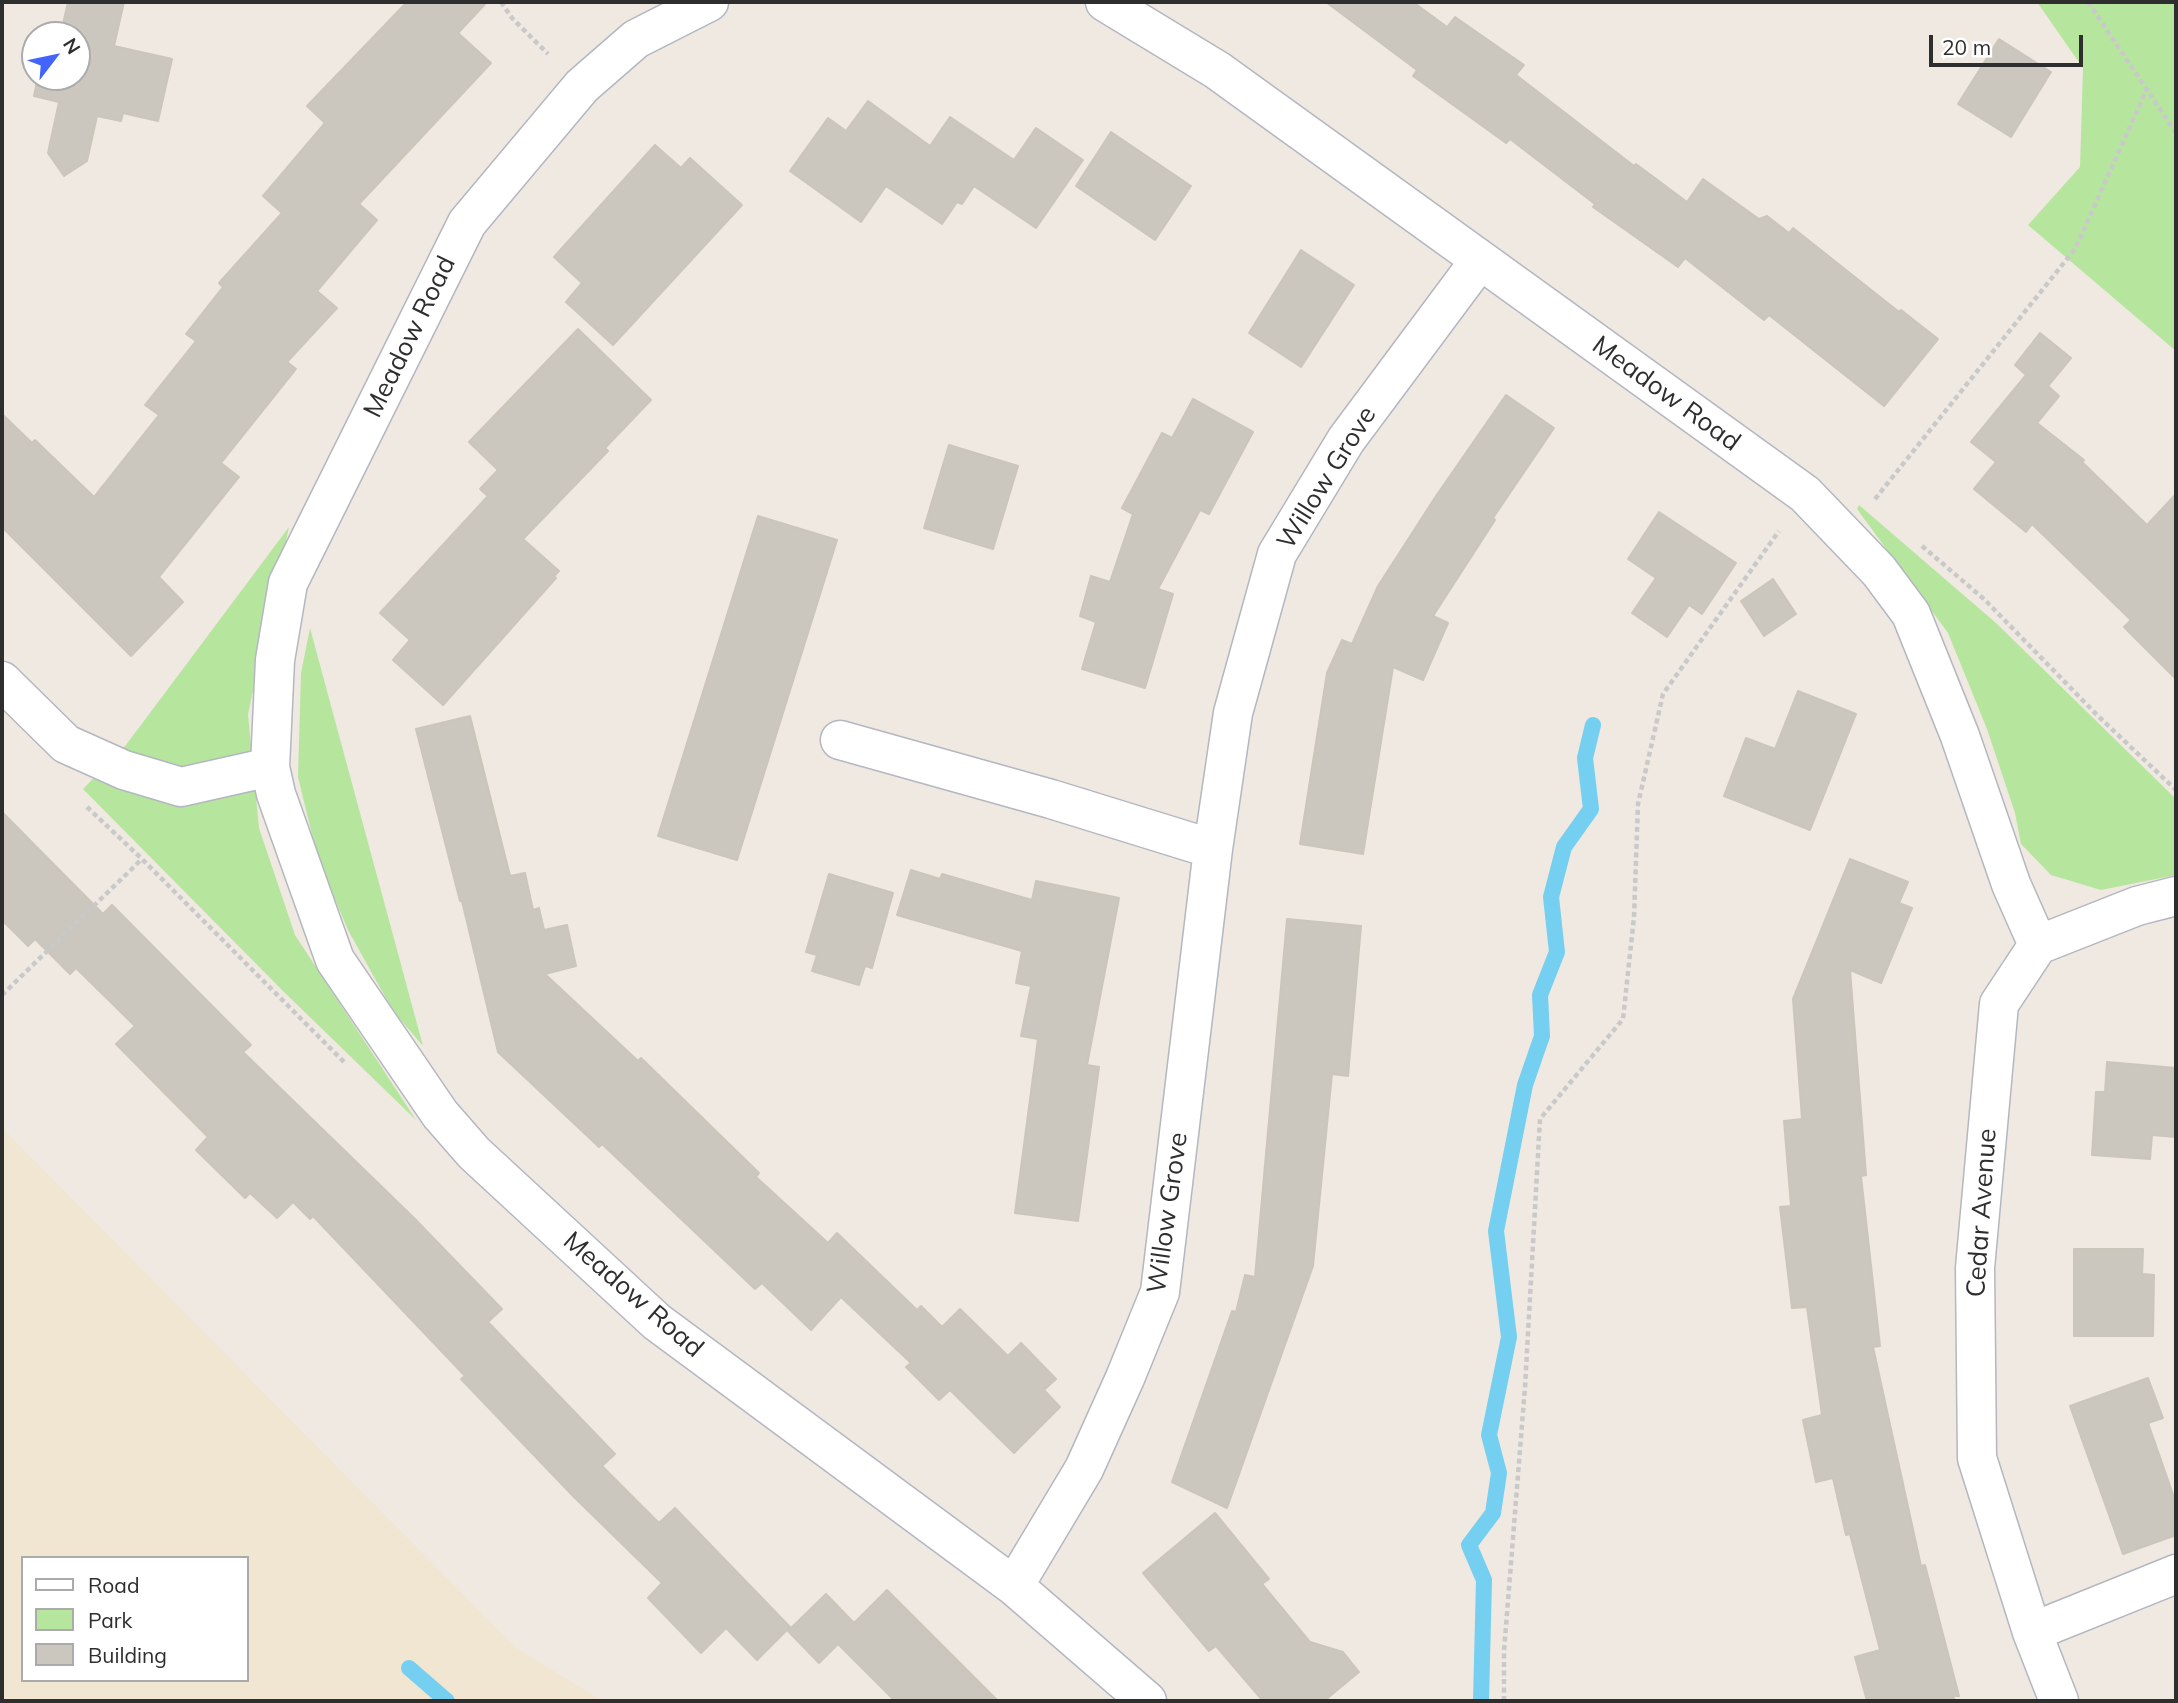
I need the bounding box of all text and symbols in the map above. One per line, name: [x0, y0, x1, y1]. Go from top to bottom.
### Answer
north arrow: [21, 21, 91, 91]
scale bar: [1933, 21, 2087, 65]
text: N: [58, 33, 86, 58]
text: 20 m: [1942, 34, 1991, 60]
street label: Meadow Road: [358, 251, 462, 423]
street label: Meadow Road: [1586, 330, 1746, 458]
street label: Willow Grove: [1271, 401, 1383, 555]
street label: Cedar Avenue: [1961, 1128, 2003, 1298]
street label: Willow Grove: [1141, 1131, 1195, 1295]
street label: Meadow Road: [557, 1226, 709, 1364]
legend: [21, 1556, 248, 1682]
text: Road: [88, 1572, 139, 1598]
text: Park: [88, 1607, 132, 1633]
text: Building: [88, 1642, 167, 1668]

